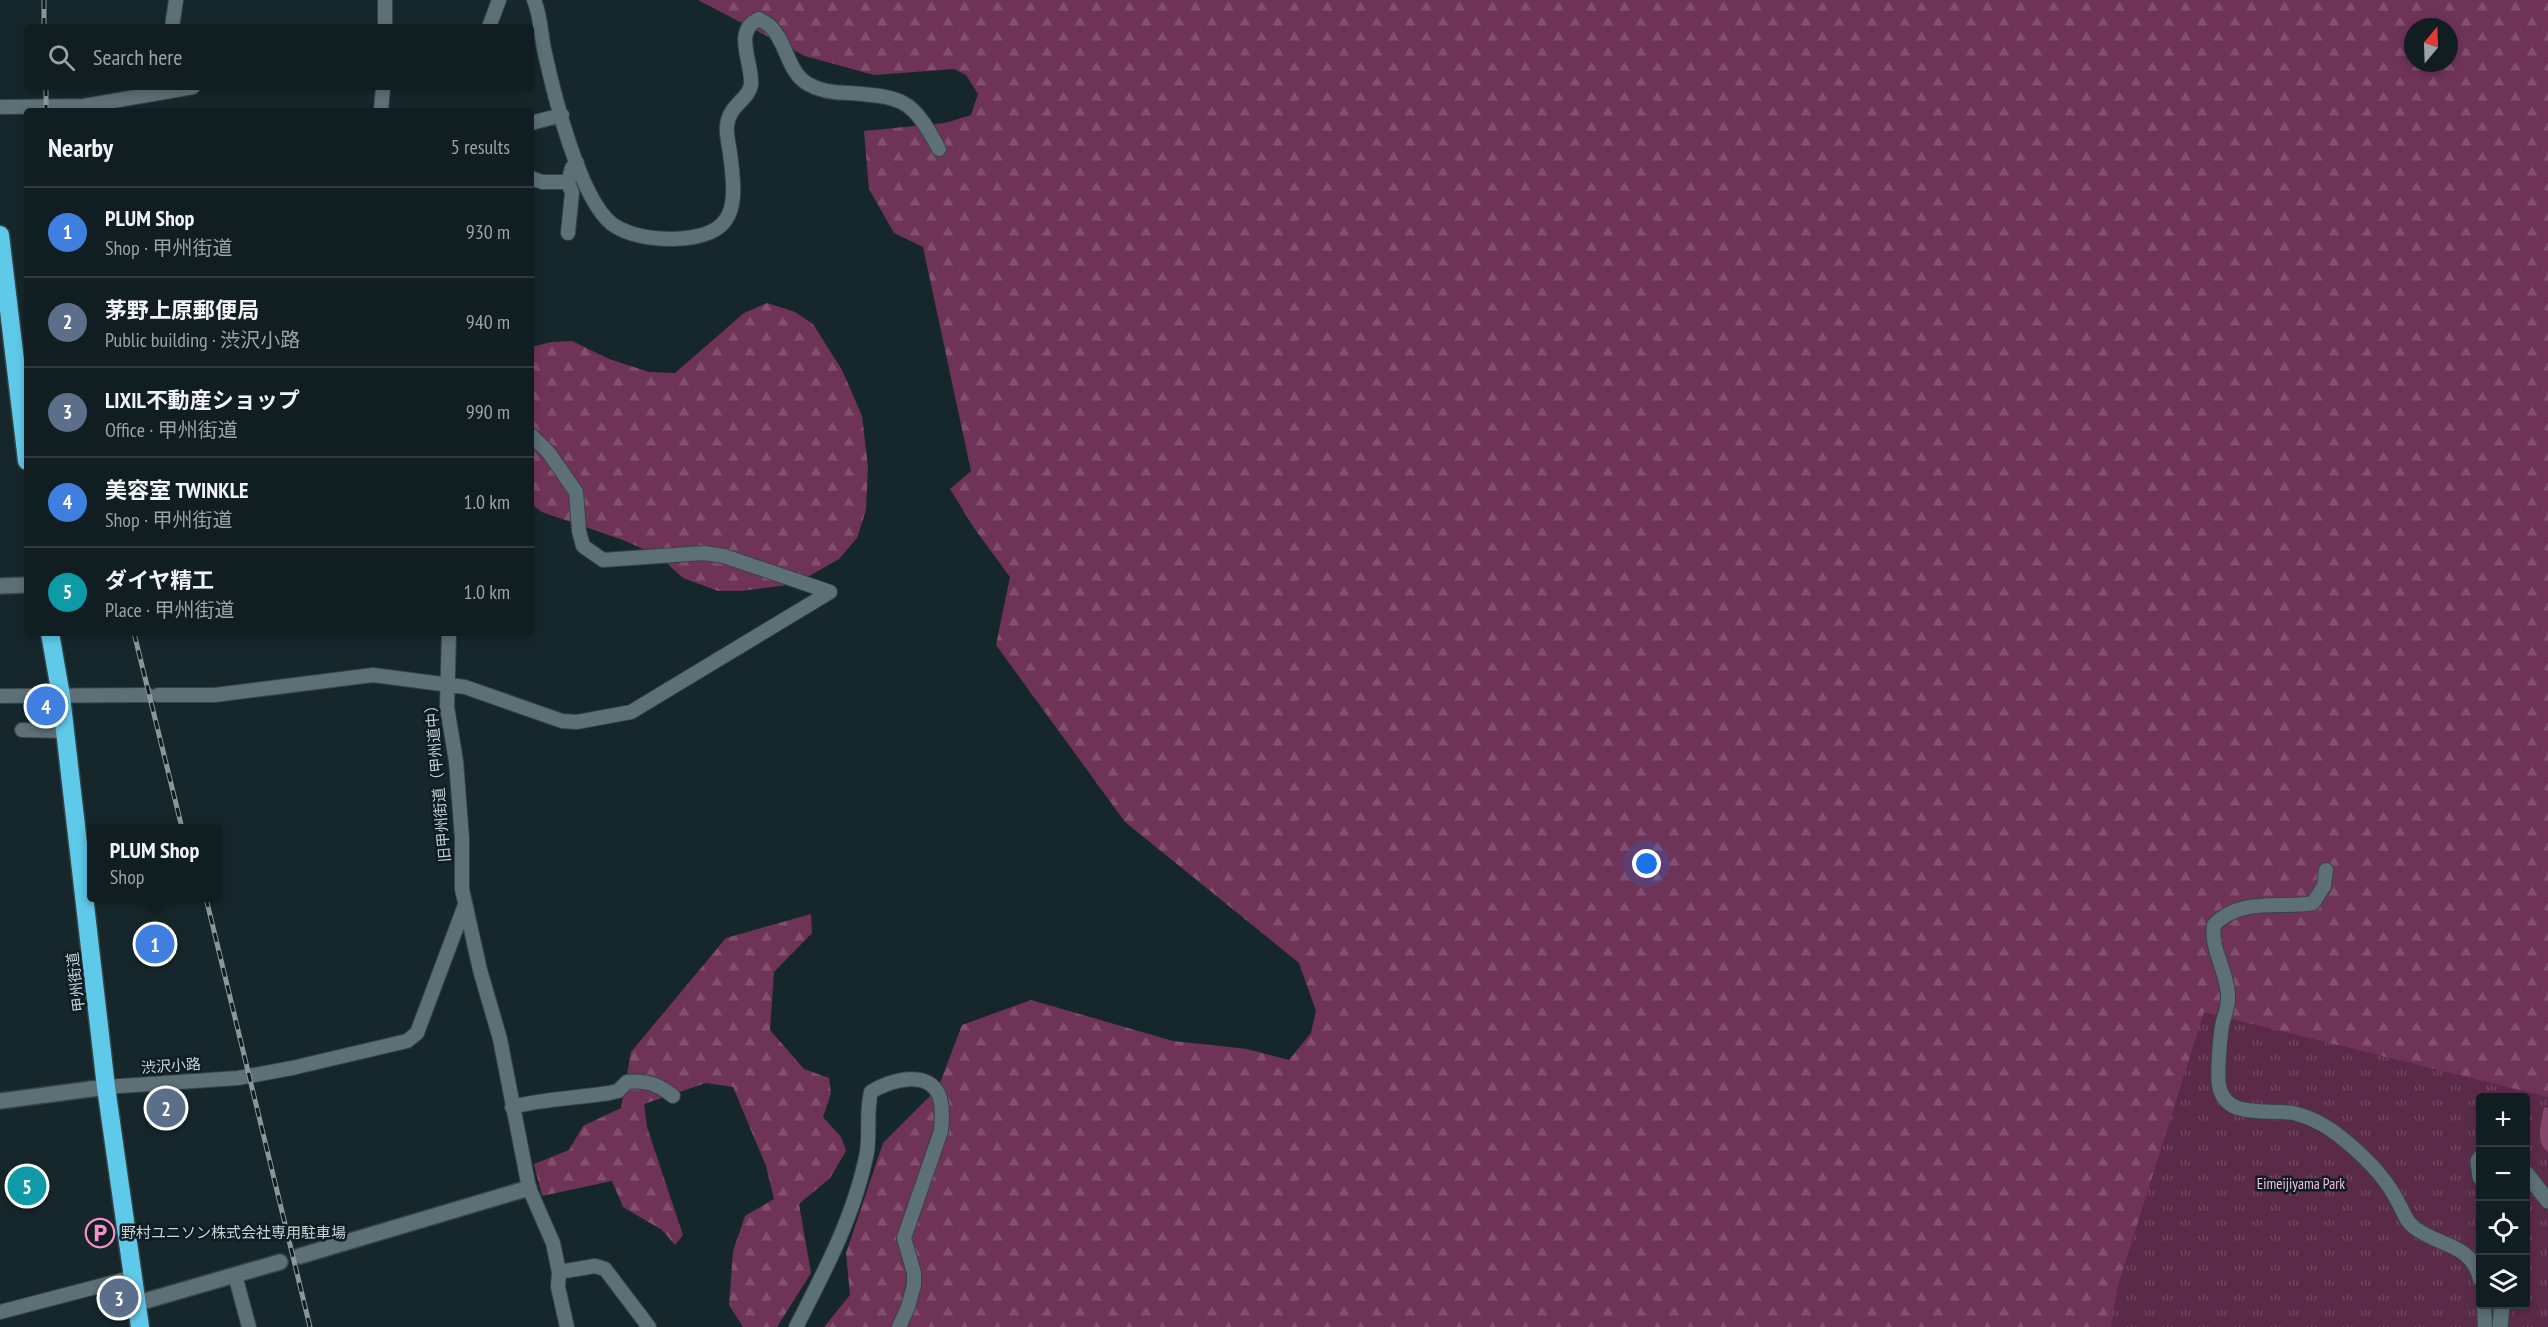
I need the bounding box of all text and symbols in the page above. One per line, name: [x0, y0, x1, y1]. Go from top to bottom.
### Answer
north arrow: [2404, 18, 2458, 72]
search box: [24, 24, 534, 90]
icon: search: [45, 41, 78, 74]
text: Search here: [93, 43, 182, 71]
text: Nearby: [48, 131, 113, 164]
text: 5 results: [451, 134, 510, 160]
text: PLUM Shop: [105, 204, 194, 232]
text: 1: [63, 219, 72, 245]
text: 930 m: [466, 219, 510, 245]
text: Shop · 甲州街道: [105, 235, 232, 261]
text: 茅野上原郵便局: [105, 296, 259, 324]
text: 2: [63, 309, 72, 335]
text: 940 m: [466, 309, 510, 335]
text: Public building · 渋沢小路: [105, 327, 300, 353]
text: LIXIL不動産ショップ: [105, 386, 300, 414]
text: 3: [63, 399, 72, 425]
text: 990 m: [466, 399, 510, 425]
text: Office · 甲州街道: [105, 417, 238, 443]
text: 美容室 TWINKLE: [105, 476, 248, 504]
text: 4: [63, 489, 72, 515]
text: 1.0 km: [463, 489, 510, 515]
text: Shop · 甲州街道: [105, 507, 232, 533]
text: ダイヤ精工: [105, 566, 214, 594]
text: 5: [63, 579, 72, 605]
text: 1.0 km: [463, 579, 510, 605]
text: Place · 甲州街道: [105, 597, 234, 623]
pin: 4: [26, 684, 66, 728]
street label: 旧甲州街道（甲州道中）: [421, 697, 454, 863]
popup: [87, 824, 222, 902]
text: PLUM Shop: [110, 836, 199, 864]
your location: [1632, 849, 1661, 878]
text: Shop: [110, 864, 144, 890]
pin: 1: [136, 922, 174, 966]
street label: 甲州街道: [62, 951, 89, 1013]
street label: 渋沢小路: [140, 1054, 202, 1077]
pin: 2: [146, 1086, 186, 1130]
map controls: [2476, 1093, 2530, 1309]
button: +: [2476, 1093, 2530, 1147]
button: −: [2476, 1147, 2530, 1201]
pin: 5: [8, 1164, 46, 1208]
park label: Eimeijiyama Park: [2257, 1174, 2345, 1193]
button: locate: [2476, 1201, 2530, 1255]
parking icon: 野村ユニソン株式会社専用駐車場: [84, 1217, 116, 1249]
place label: 野村ユニソン株式会社専用駐車場: [121, 1223, 346, 1242]
button: layers: [2476, 1255, 2530, 1309]
pin: 3: [100, 1276, 138, 1320]

